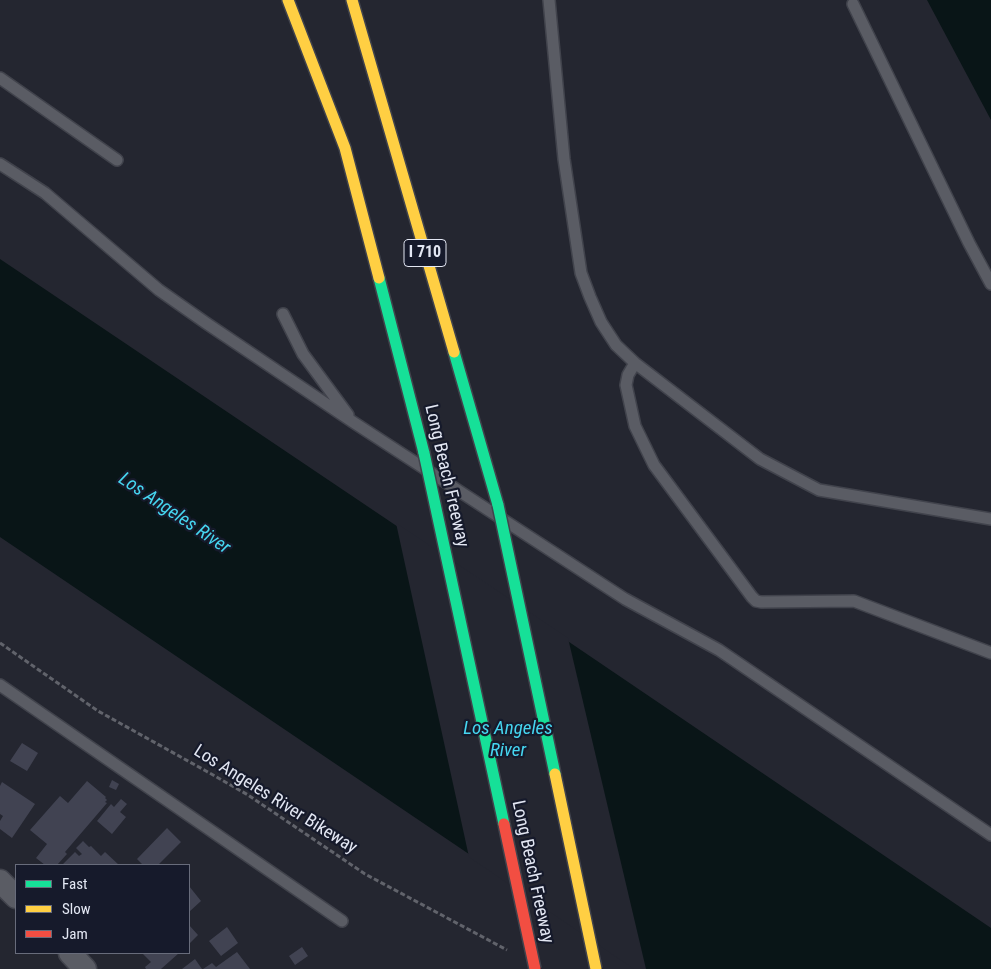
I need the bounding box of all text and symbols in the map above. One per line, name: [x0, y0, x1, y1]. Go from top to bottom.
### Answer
road number: I 710: [404, 240, 446, 266]
street label: Long Beach Freeway: [419, 403, 473, 549]
water label: Los Angeles River: [114, 468, 234, 560]
water label: Los Angeles River: [463, 718, 553, 762]
street label: Los Angeles River Bikeway: [189, 741, 361, 859]
street label: Long Beach Freeway: [506, 799, 558, 945]
legend: [15, 864, 190, 954]
text: Fast: [62, 875, 87, 893]
text: Slow: [62, 900, 91, 918]
text: Jam: [62, 925, 88, 943]

